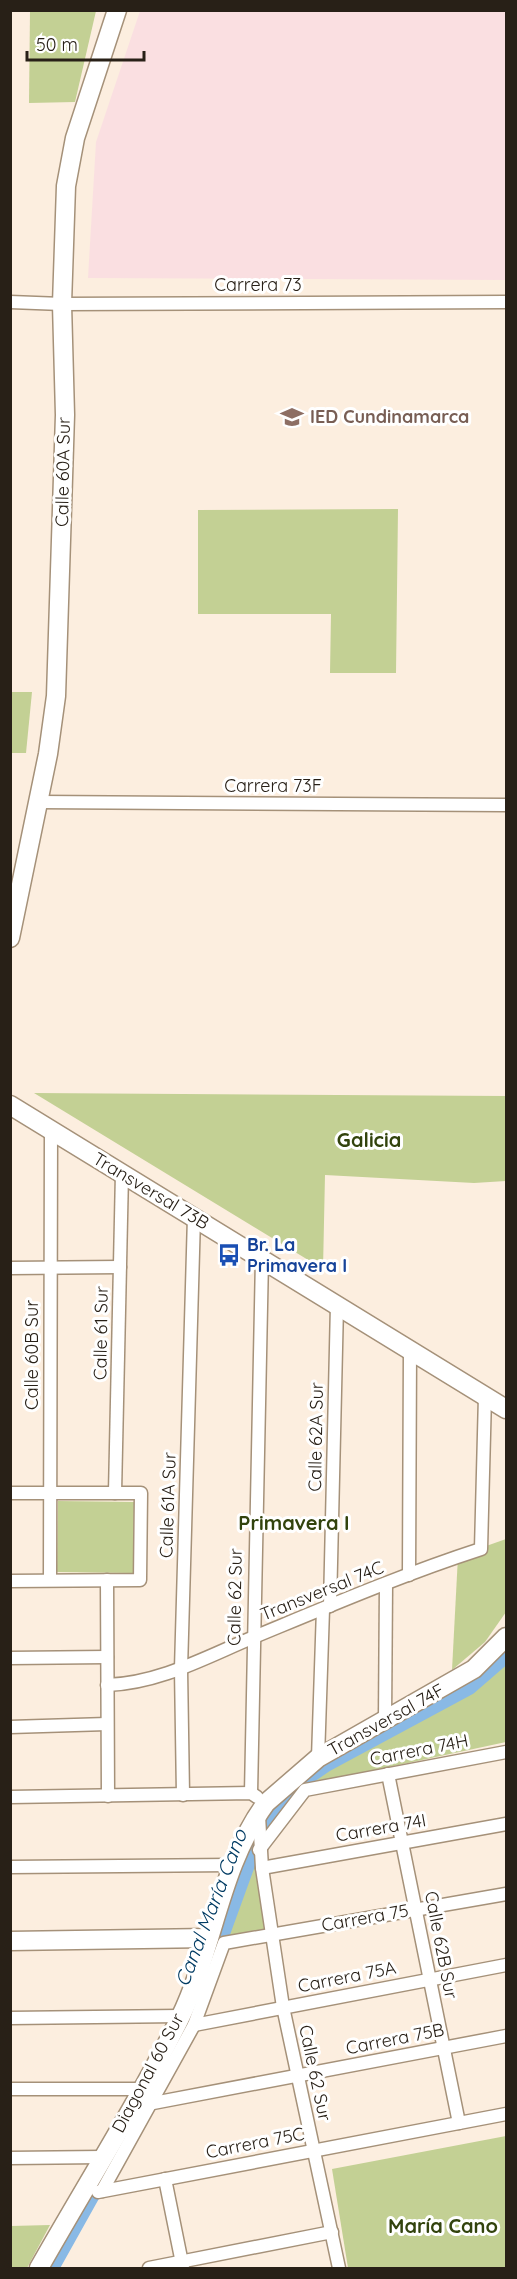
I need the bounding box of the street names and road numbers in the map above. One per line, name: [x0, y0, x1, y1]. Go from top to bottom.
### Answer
street label: Carrera 73: [214, 273, 302, 296]
street label: Calle 60A Sur: [50, 417, 75, 527]
street label: Carrera 73F: [224, 774, 322, 797]
street label: Transversal 73B: [89, 1147, 214, 1234]
street label: Calle 61 Sur: [88, 1286, 113, 1380]
street label: Calle 60B Sur: [20, 1300, 43, 1410]
street label: Calle 62A Sur: [303, 1382, 328, 1492]
street label: Calle 61A Sur: [154, 1452, 181, 1558]
street label: Calle 62 Sur: [222, 1548, 247, 1646]
street label: Transversal 74C: [257, 1555, 387, 1626]
street label: Transversal 74F: [324, 1678, 448, 1761]
street label: Carrera 74H: [368, 1729, 470, 1770]
street label: Carrera 74I: [334, 1808, 428, 1847]
street label: Calle 62B Sur: [420, 1889, 463, 2001]
street label: Carrera 75: [320, 1899, 410, 1936]
street label: Carrera 75A: [296, 1956, 398, 1997]
street label: Diagonal 60 Sur: [106, 2009, 189, 2137]
street label: Carrera 75B: [344, 2018, 446, 2059]
street label: Calle 62 Sur: [294, 2023, 337, 2123]
street label: Carrera 75C: [204, 2122, 306, 2163]

